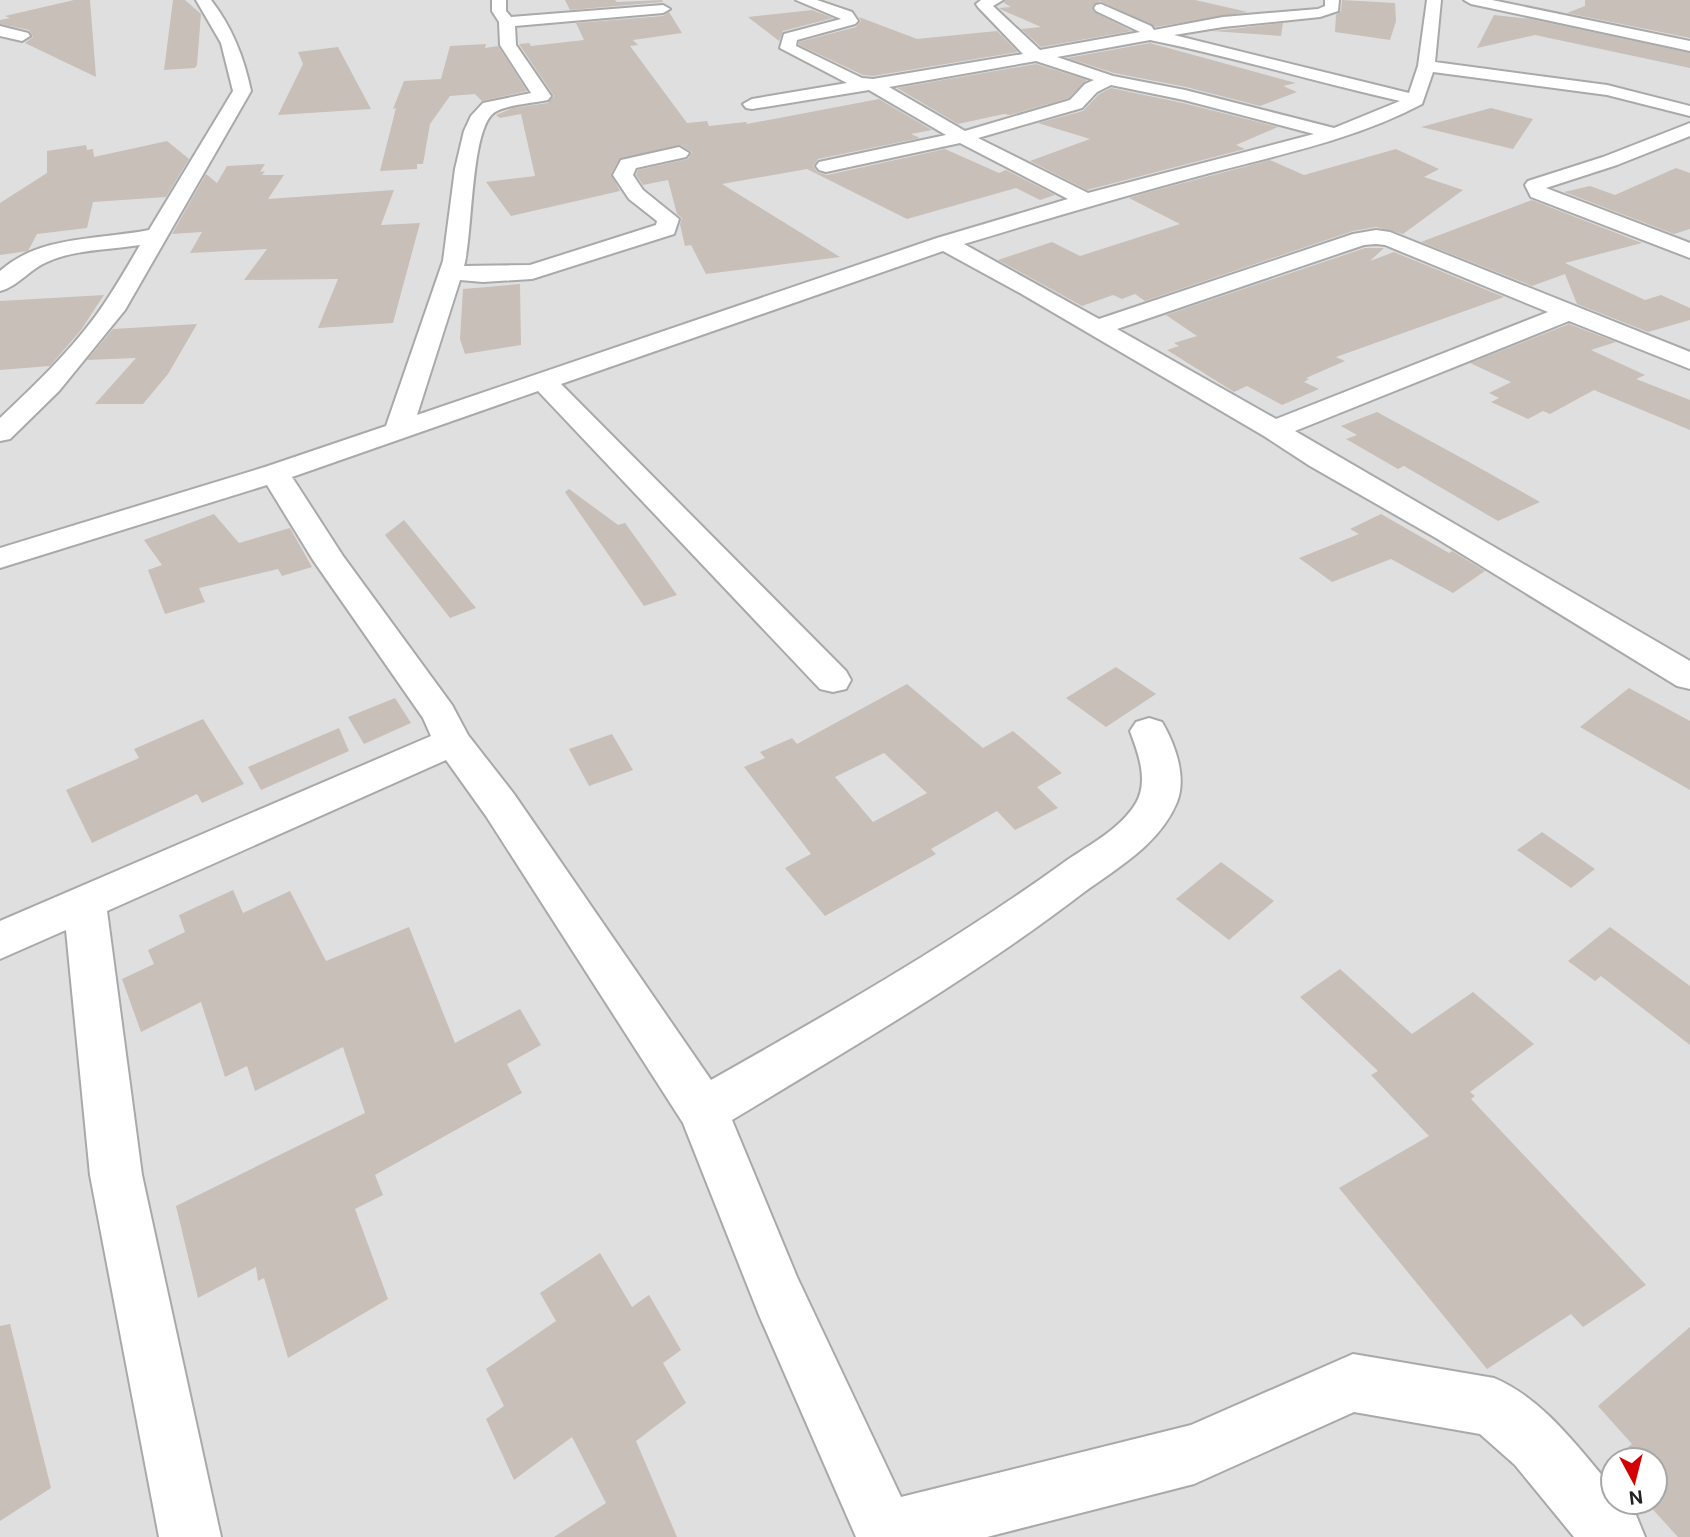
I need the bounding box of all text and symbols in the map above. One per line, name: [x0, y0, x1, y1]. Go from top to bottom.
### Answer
north arrow: [1599, 1446, 1669, 1516]
text: N: [1628, 1484, 1644, 1511]

